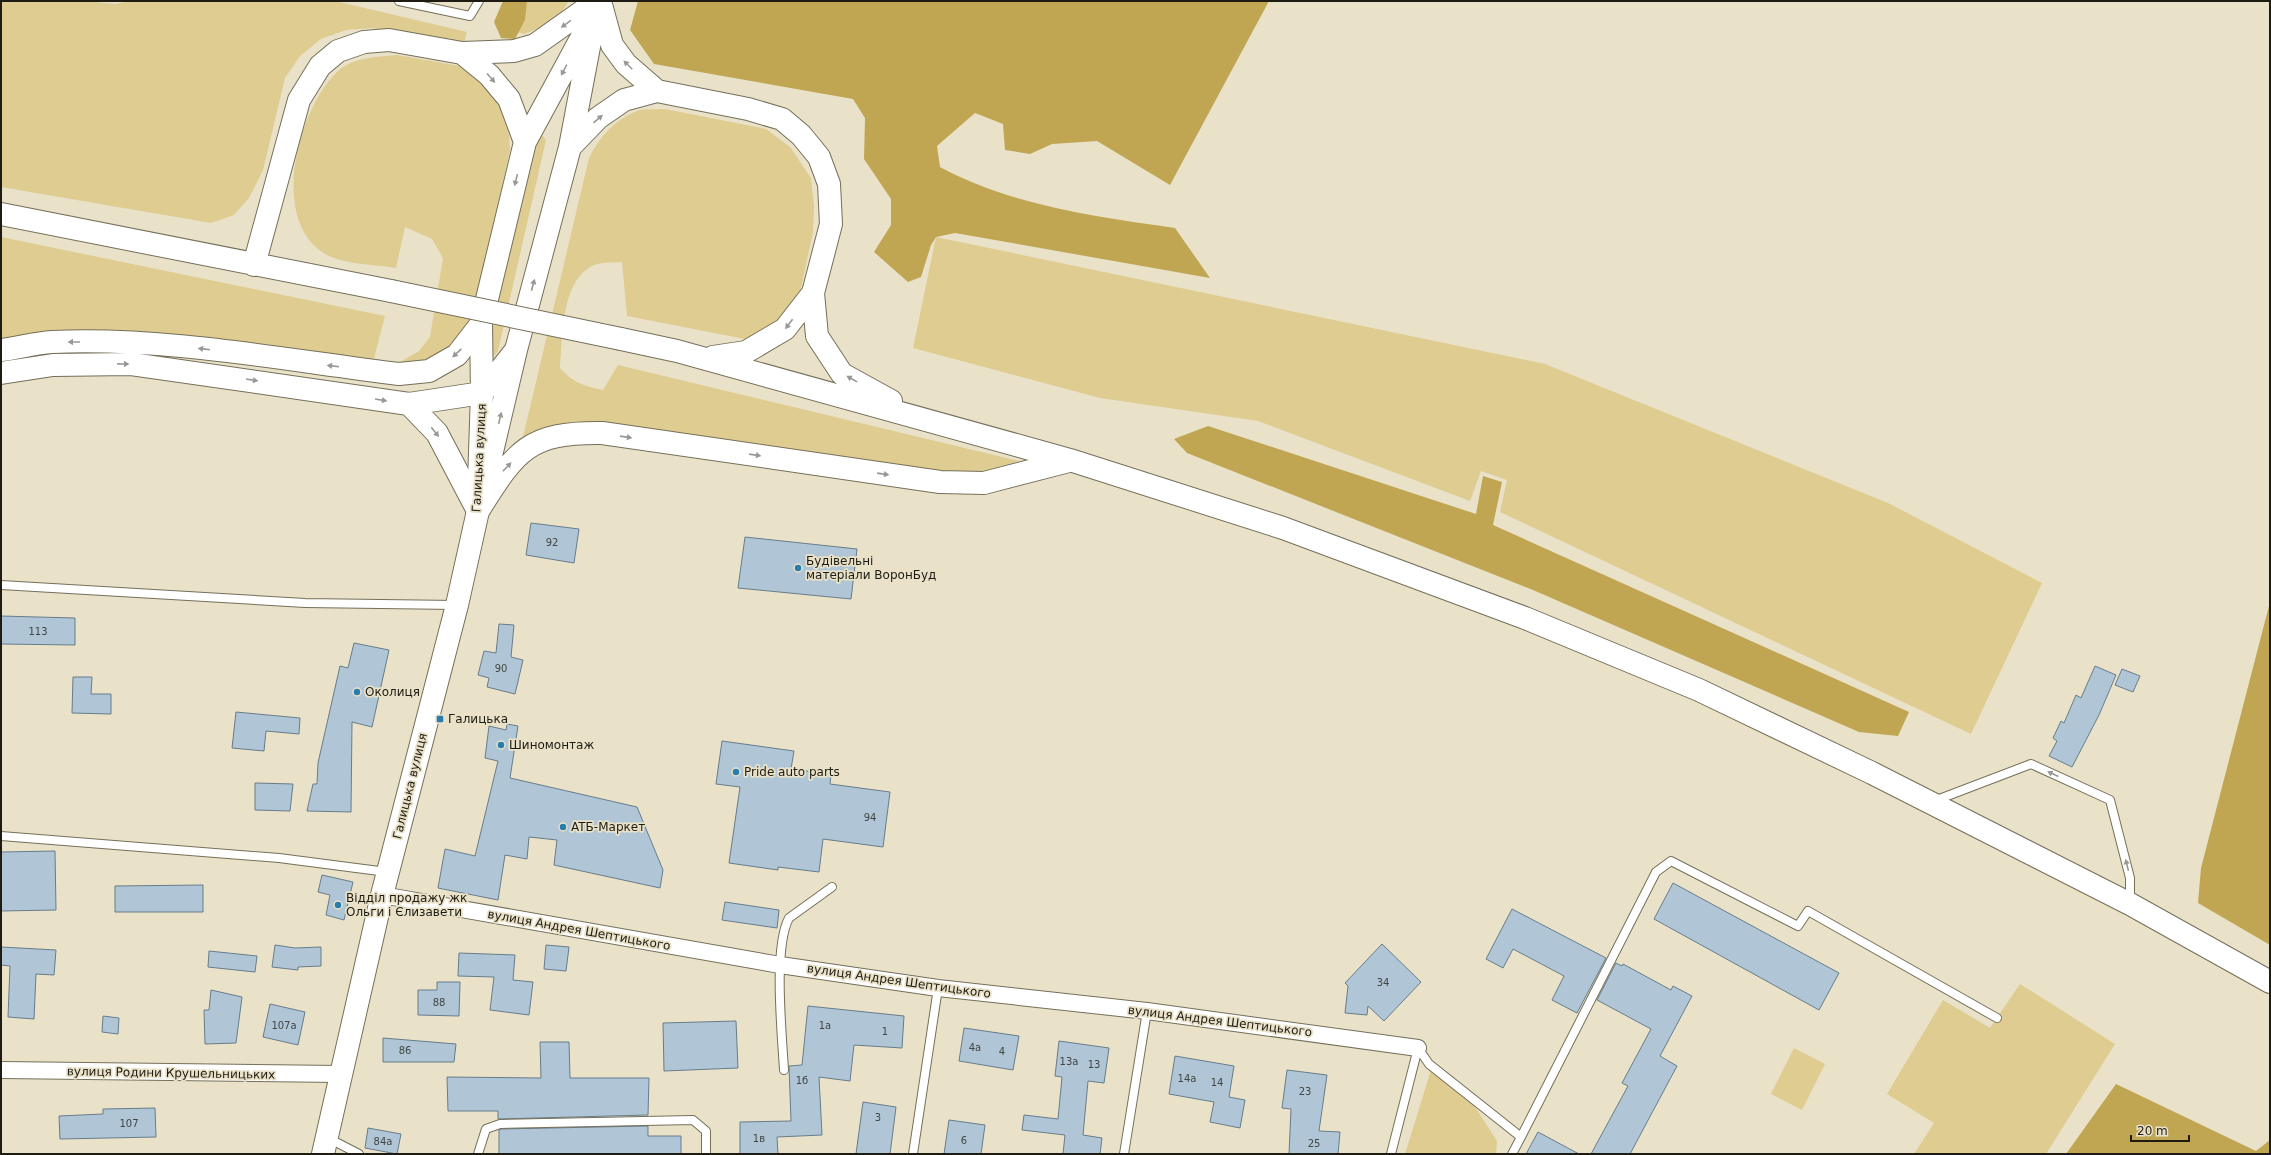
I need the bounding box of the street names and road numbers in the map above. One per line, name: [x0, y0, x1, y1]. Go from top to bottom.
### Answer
street label: Галицька вулиця: [469, 403, 489, 513]
street label: Галицька вулиця: [390, 732, 430, 840]
street label: вулиця Андрея Шептицького: [486, 907, 672, 953]
street label: вулиця Андрея Шептицького: [806, 961, 992, 1001]
street label: вулиця Андрея Шептицького: [1127, 1003, 1313, 1039]
street label: вулиця Родини Крушельницьких: [67, 1064, 275, 1082]

